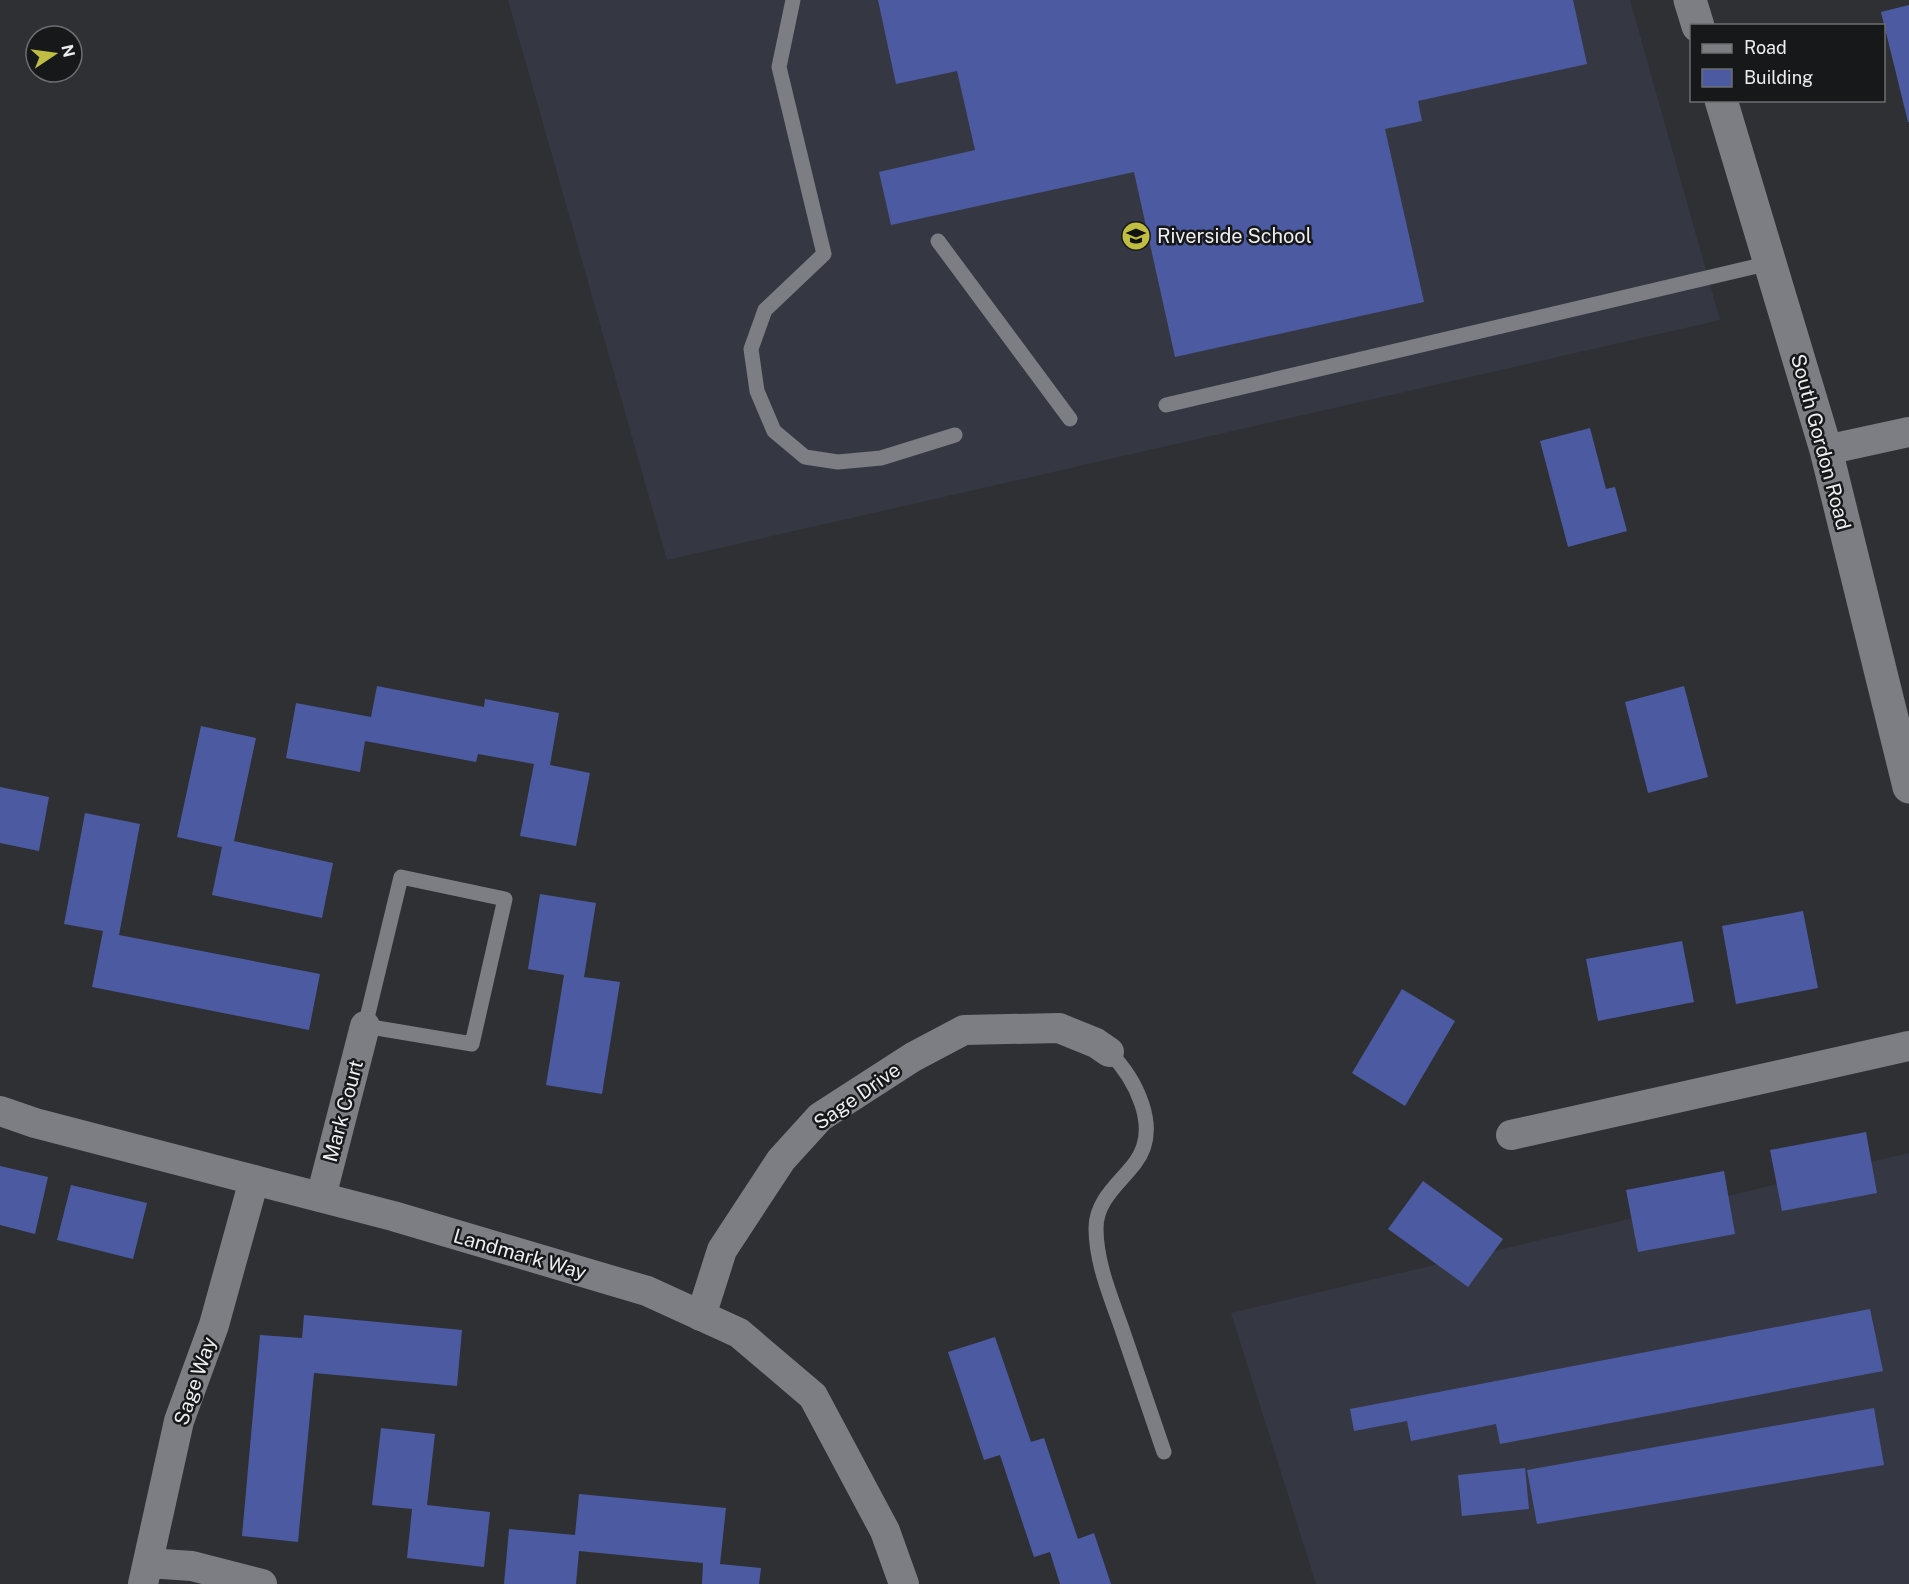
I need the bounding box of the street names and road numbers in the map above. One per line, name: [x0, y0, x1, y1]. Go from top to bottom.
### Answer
street label: South Gordon Road: [1786, 351, 1856, 533]
street label: Mark Court: [318, 1057, 368, 1165]
street label: Sage Drive: [809, 1057, 905, 1135]
street label: Landmark Way: [451, 1224, 590, 1285]
street label: Sage Way: [169, 1333, 221, 1428]

